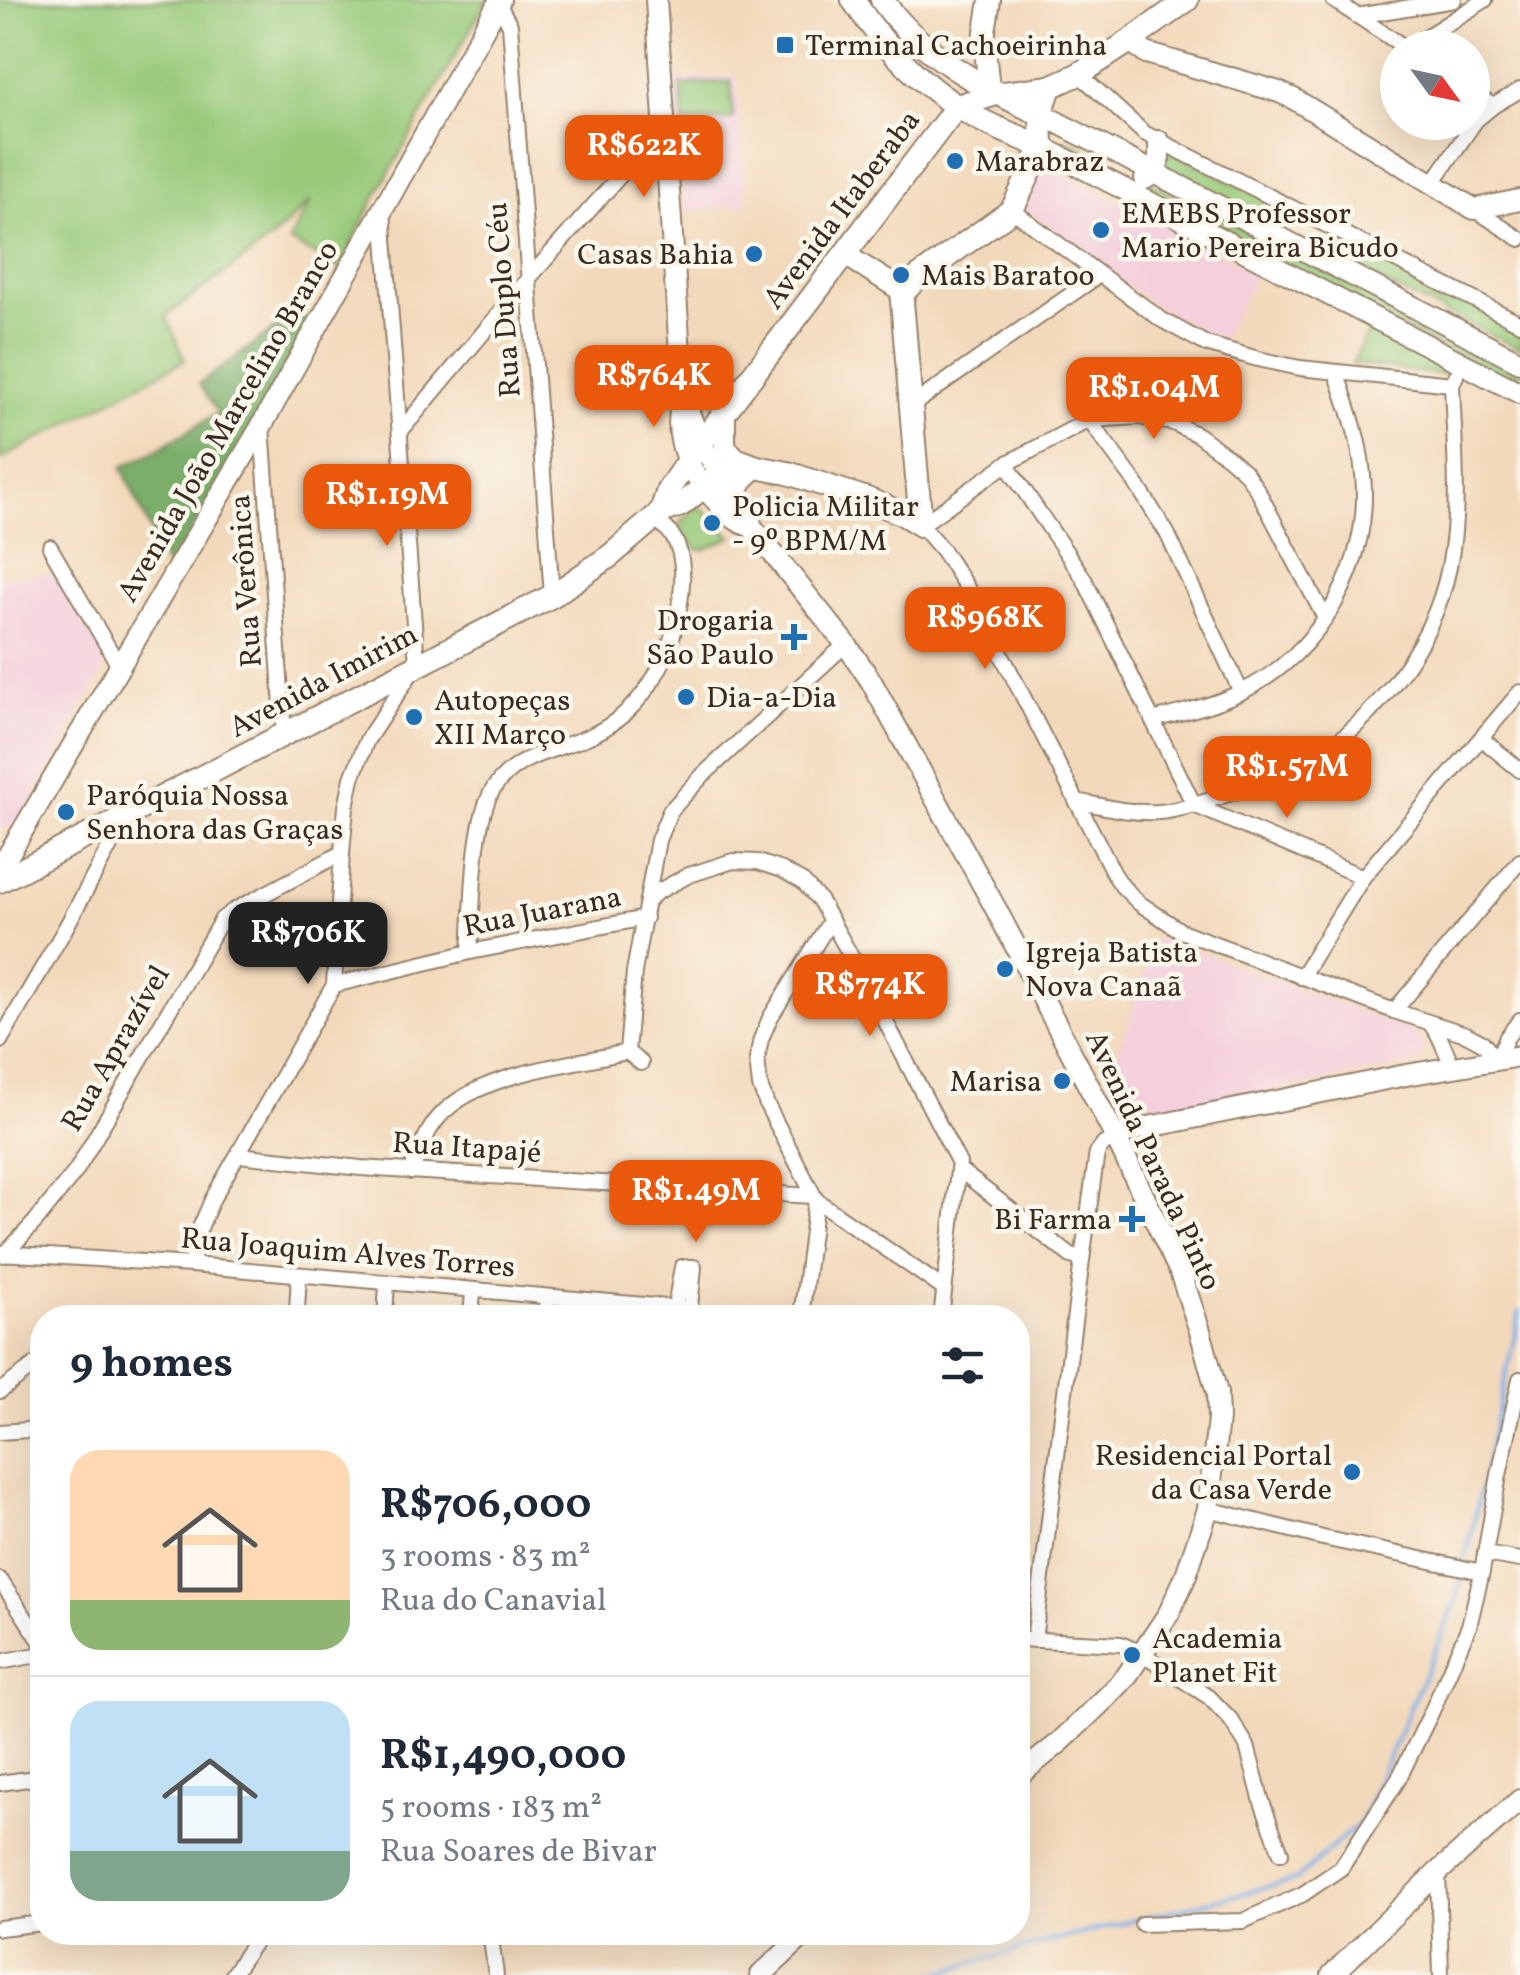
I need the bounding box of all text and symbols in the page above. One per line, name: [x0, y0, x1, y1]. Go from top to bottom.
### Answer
place label: Terminal Cachoeirinha: [805, 26, 1107, 68]
north arrow: [1380, 30, 1490, 140]
map controls: [1380, 30, 1490, 140]
marker: Terminal Cachoeirinha: [774, 34, 796, 56]
street label: Avenida Itaberaba: [754, 102, 931, 318]
pin: R$622K: [563, 115, 725, 200]
text: R$622K: [587, 125, 701, 169]
place label: Marabraz: [975, 142, 1104, 184]
marker: Marabraz: [944, 150, 966, 172]
place label: EMEBS Professor Mario Pereira Bicudo: [1121, 194, 1399, 270]
street label: Rua Duplo Céu: [477, 201, 533, 399]
marker: EMEBS Professor Mario Pereira Bicudo: [1090, 219, 1112, 241]
street label: Avenida João Marcelino Branco: [108, 234, 350, 610]
place label: Casas Bahia: [577, 235, 734, 277]
marker: Casas Bahia: [743, 243, 765, 265]
place label: Mais Baratoo: [921, 256, 1095, 298]
marker: Mais Baratoo: [890, 264, 912, 286]
pin: R$764K: [573, 345, 735, 430]
text: R$764K: [597, 355, 711, 399]
pin: R$1.04M: [1062, 357, 1246, 442]
text: R$1.04M: [1088, 367, 1220, 411]
pin: R$1.19M: [295, 464, 479, 549]
text: R$1.19M: [325, 474, 449, 518]
place label: Policia Militar - 9º BPM/M: [732, 487, 919, 563]
street label: Rua Verônica: [220, 493, 274, 669]
marker: Policia Militar - 9º BPM/M: [701, 512, 723, 534]
pin: R$968K: [904, 587, 1066, 672]
text: R$968K: [927, 597, 1043, 641]
place label: Drogaria São Paulo: [646, 601, 774, 677]
street label: Avenida Imirim: [222, 614, 426, 749]
marker: Drogaria São Paulo: [783, 626, 805, 648]
place label: Dia-a-Dia: [706, 678, 837, 720]
place label: Autopeças XII Março: [434, 681, 570, 757]
marker: Dia-a-Dia: [675, 686, 697, 708]
marker: Autopeças XII Março: [403, 706, 425, 728]
pin: R$1.57M: [1195, 736, 1379, 821]
text: R$1.57M: [1225, 746, 1349, 790]
place label: Paróquia Nossa Senhora das Graças: [86, 776, 343, 852]
marker: Paróquia Nossa Senhora das Graças: [55, 801, 77, 823]
street label: Rua Juarana: [460, 877, 625, 949]
pin: R$706K: [227, 902, 389, 987]
text: R$706K: [250, 912, 366, 956]
place label: Igreja Batista Nova Canaã: [1025, 933, 1198, 1009]
pin: R$774K: [789, 954, 951, 1039]
street label: Rua Aprazível: [52, 958, 181, 1140]
marker: Igreja Batista Nova Canaã: [994, 958, 1016, 980]
text: R$774K: [815, 964, 925, 1008]
street label: Avenida Parada Pinto: [1074, 1024, 1231, 1298]
place label: Marisa: [950, 1062, 1042, 1104]
marker: Marisa: [1051, 1070, 1073, 1092]
street label: Rua Itapajé: [391, 1123, 543, 1175]
pin: R$1.49M: [604, 1160, 788, 1245]
text: R$1.49M: [631, 1170, 761, 1214]
place label: Bi Farma: [994, 1200, 1112, 1242]
marker: Bi Farma: [1121, 1208, 1143, 1230]
street label: Rua Joaquim Alves Torres: [179, 1218, 517, 1290]
text: 9 homes: [70, 1336, 233, 1395]
icon: filters: [935, 1338, 990, 1393]
place label: Residencial Portal da Casa Verde: [1095, 1436, 1332, 1512]
marker: Residencial Portal da Casa Verde: [1341, 1461, 1363, 1483]
text: R$706,000: [380, 1477, 591, 1536]
icon: home: [150, 1490, 270, 1610]
text: 3 rooms · 83 m²: [380, 1536, 591, 1580]
text: Rua do Canavial: [380, 1580, 607, 1624]
place label: Academia Planet Fit: [1152, 1619, 1283, 1695]
marker: Academia Planet Fit: [1121, 1644, 1143, 1666]
text: R$1,490,000: [380, 1728, 626, 1787]
icon: home: [150, 1741, 270, 1861]
text: 5 rooms · 183 m²: [380, 1787, 602, 1831]
text: Rua Soares de Bivar: [380, 1831, 657, 1875]

